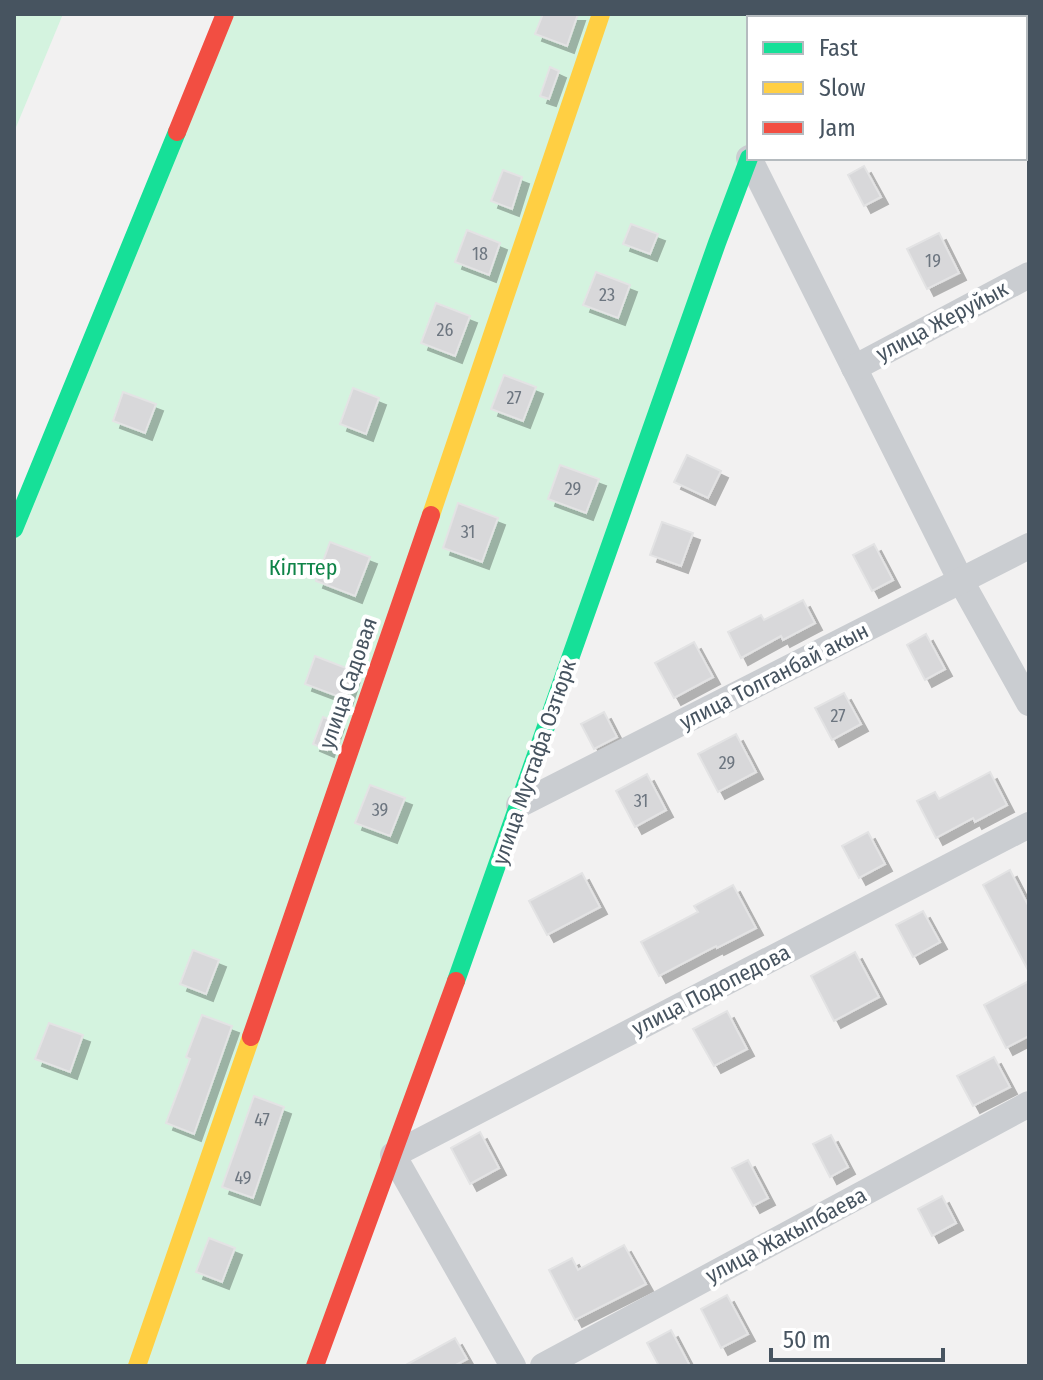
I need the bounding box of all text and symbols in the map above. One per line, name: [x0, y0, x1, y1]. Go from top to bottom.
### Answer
legend: [747, 16, 1027, 160]
text: Fast: [819, 34, 858, 62]
text: Slow: [819, 74, 866, 102]
text: Jam: [819, 114, 856, 142]
house number: 18: [472, 243, 488, 265]
house number: 19: [925, 250, 941, 272]
street label: улица Жеруйык: [871, 275, 1013, 367]
house number: 23: [599, 284, 615, 306]
house number: 26: [437, 319, 454, 341]
house number: 27: [506, 387, 522, 409]
house number: 29: [565, 478, 581, 500]
house number: 31: [461, 521, 475, 543]
park label: Кілттер: [269, 554, 337, 581]
street label: улица Садовая: [313, 614, 383, 752]
street label: улица Толганбай акын: [675, 617, 873, 735]
street label: улица Мустафа Озтюрк: [486, 655, 582, 868]
house number: 27: [830, 705, 846, 727]
house number: 29: [719, 752, 735, 774]
house number: 31: [634, 790, 648, 812]
house number: 39: [372, 799, 388, 821]
street label: улица Подопедова: [627, 938, 795, 1042]
house number: 47: [254, 1109, 270, 1131]
house number: 49: [234, 1167, 252, 1189]
street label: улица Жакыпбаева: [701, 1181, 871, 1289]
scale bar: [771, 1312, 943, 1362]
text: 50 m: [783, 1326, 831, 1354]

